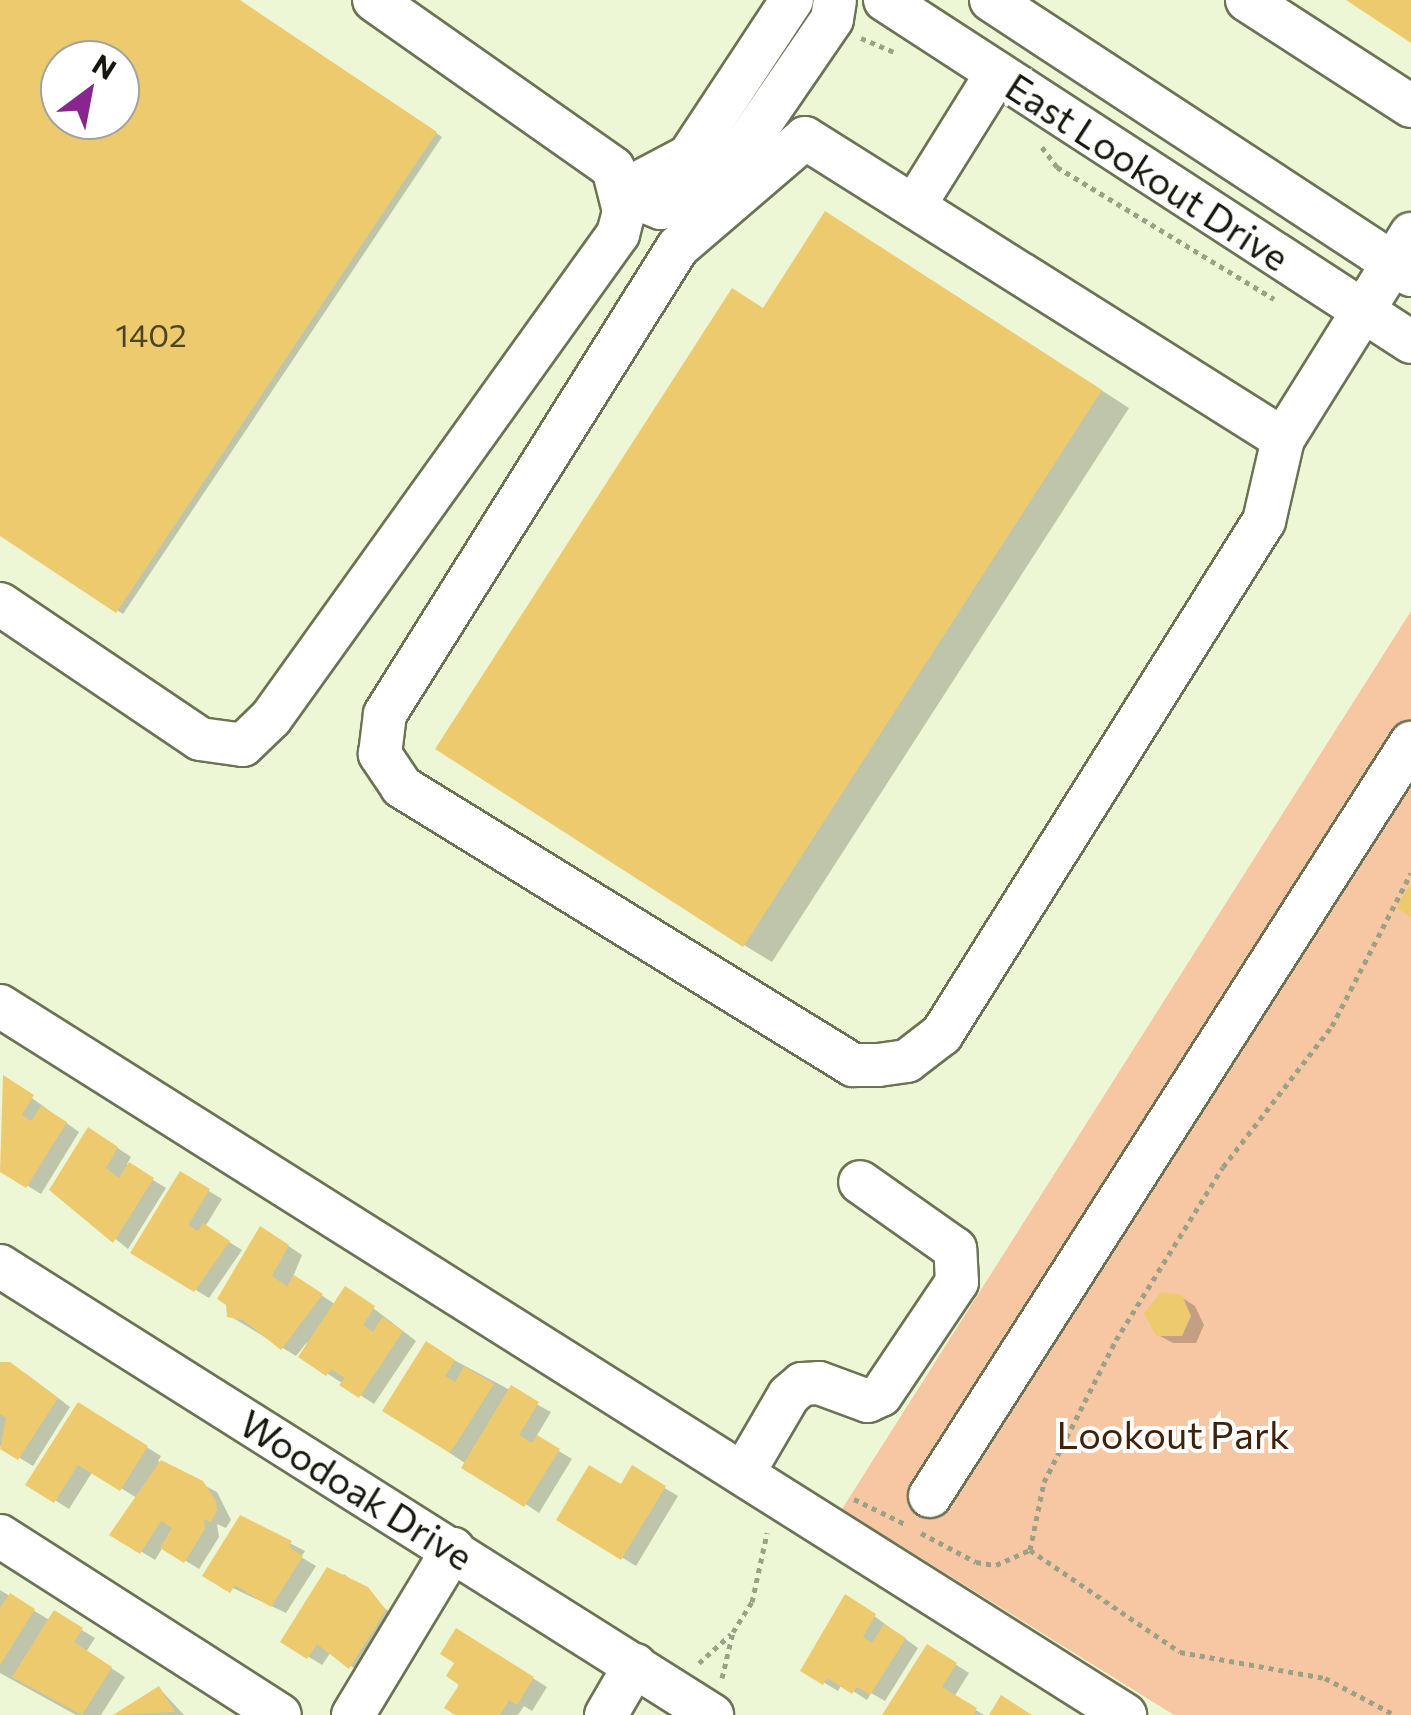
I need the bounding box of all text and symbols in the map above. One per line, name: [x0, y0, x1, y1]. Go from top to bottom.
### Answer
north arrow: [40, 40, 140, 140]
text: N: [87, 46, 123, 86]
street label: East Lookout Drive: [998, 63, 1298, 279]
house number: 1402: [115, 315, 187, 353]
street label: Woodoak Drive: [232, 1399, 482, 1579]
park label: Lookout Park: [1056, 1411, 1290, 1457]

